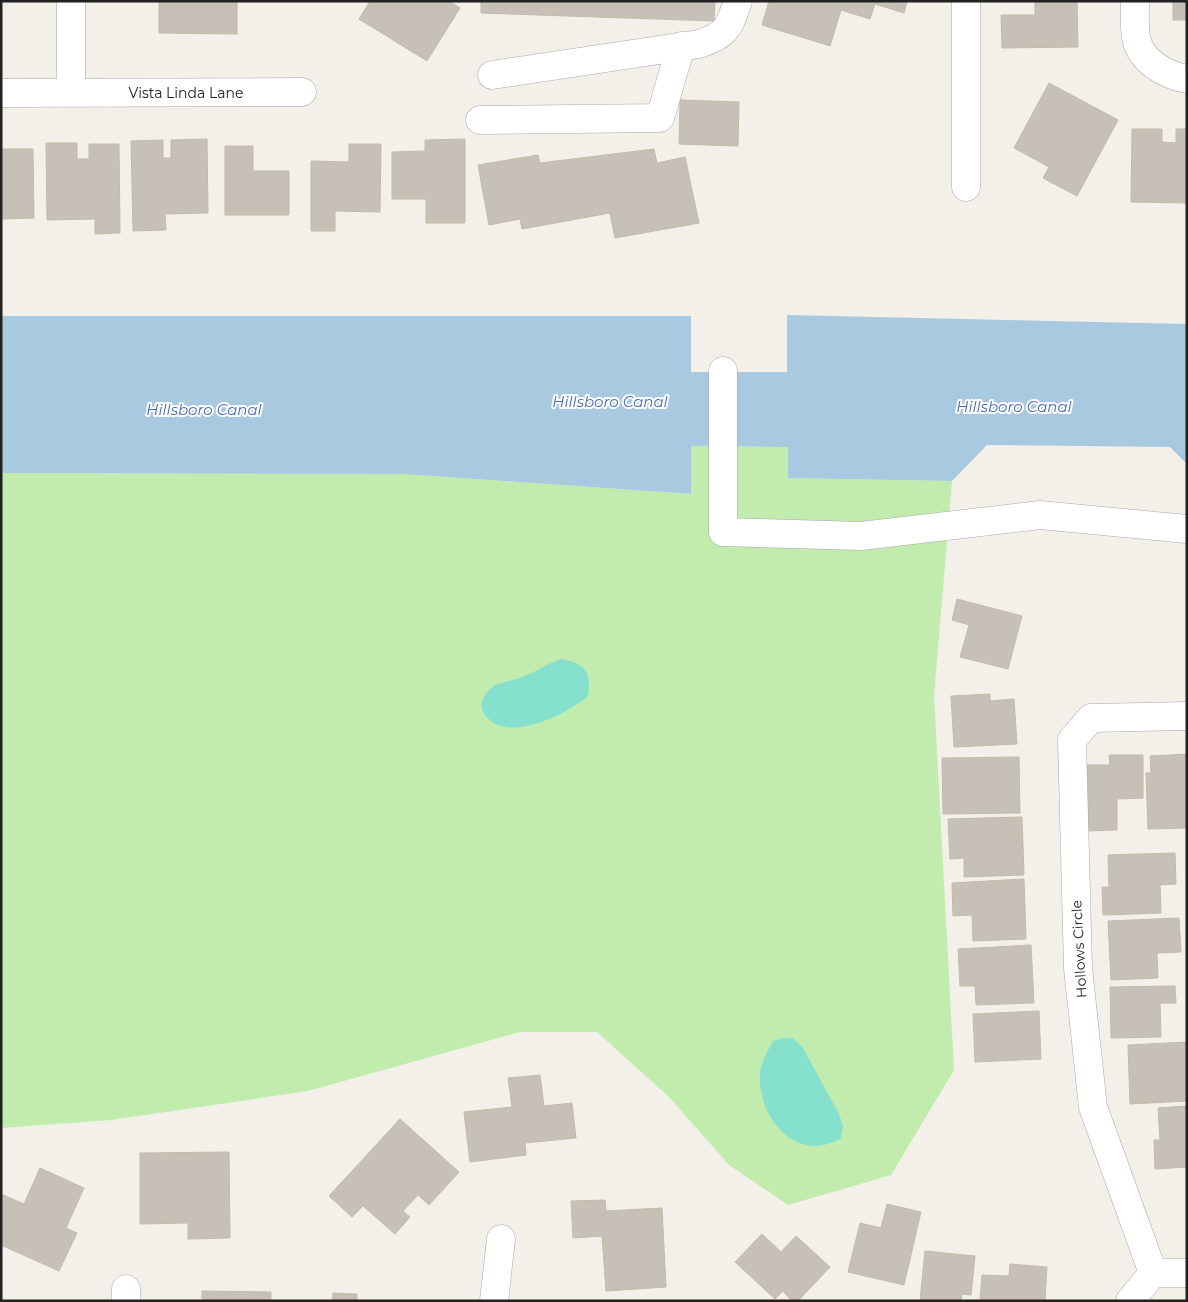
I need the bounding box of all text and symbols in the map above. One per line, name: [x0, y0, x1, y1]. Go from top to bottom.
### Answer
street label: Vista Linda Lane: [129, 84, 243, 102]
water label: Hillsboro Canal: [552, 392, 668, 411]
water label: Hillsboro Canal: [956, 397, 1072, 416]
water label: Hillsboro Canal: [146, 400, 262, 419]
street label: Hollows Circle: [1067, 900, 1091, 998]

